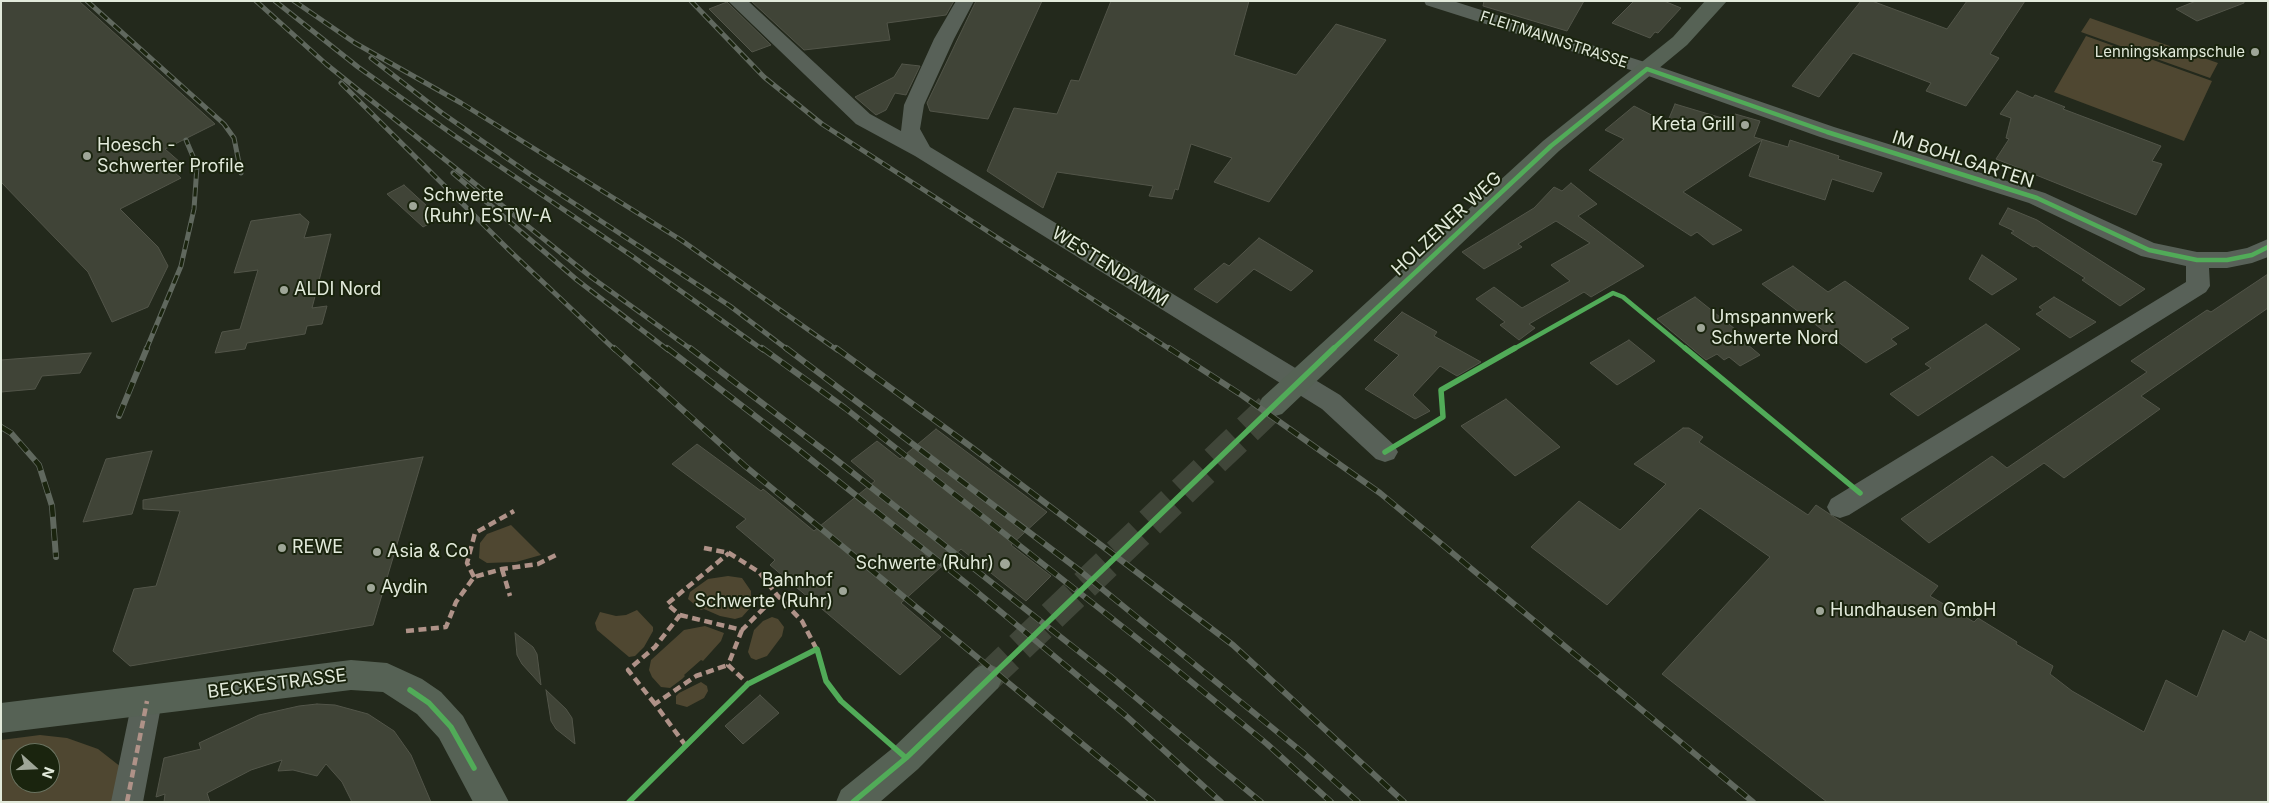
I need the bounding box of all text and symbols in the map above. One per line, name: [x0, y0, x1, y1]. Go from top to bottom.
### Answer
street label: FLEITMANNSTRASSE: [1478, 8, 1630, 72]
place label: Lenningskampschule: [2095, 43, 2245, 61]
marker: Lenningskampschule: [2249, 46, 2261, 58]
place label: Kreta Grill: [1651, 114, 1735, 136]
marker: Kreta Grill: [1739, 119, 1751, 131]
street label: IM BOHLGARTEN: [1889, 127, 2037, 193]
place label: Hoesch - Schwerter Profile: [97, 135, 244, 178]
marker: Hoesch - Schwerter Profile: [81, 150, 93, 162]
street label: HOLZENER WEG: [1388, 168, 1506, 280]
place label: Schwerte (Ruhr) ESTW-A: [423, 185, 552, 228]
marker: Schwerte (Ruhr) ESTW-A: [407, 200, 419, 212]
street label: WESTENDAMM: [1048, 222, 1172, 312]
place label: ALDI Nord: [294, 279, 381, 301]
marker: ALDI Nord: [278, 284, 290, 296]
place label: Umspannwerk Schwerte Nord: [1711, 307, 1839, 350]
marker: Umspannwerk Schwerte Nord: [1695, 322, 1707, 334]
place label: REWE: [292, 537, 343, 559]
place label: Asia & Co: [387, 541, 469, 563]
marker: REWE: [276, 542, 288, 554]
marker: Asia & Co: [371, 546, 383, 558]
place label: Schwerte (Ruhr): [856, 553, 994, 575]
marker: Schwerte (Ruhr): [998, 557, 1012, 571]
place label: Bahnhof Schwerte (Ruhr): [695, 570, 833, 612]
place label: Aydin: [381, 577, 428, 599]
marker: Aydin: [365, 582, 377, 594]
marker: Bahnhof Schwerte (Ruhr): [837, 585, 849, 597]
place label: Hundhausen GmbH: [1830, 600, 1996, 622]
marker: Hundhausen GmbH: [1814, 605, 1826, 617]
street label: BECKESTRASSE: [206, 665, 348, 703]
north arrow: [10, 743, 60, 793]
text: N: [39, 765, 58, 781]

